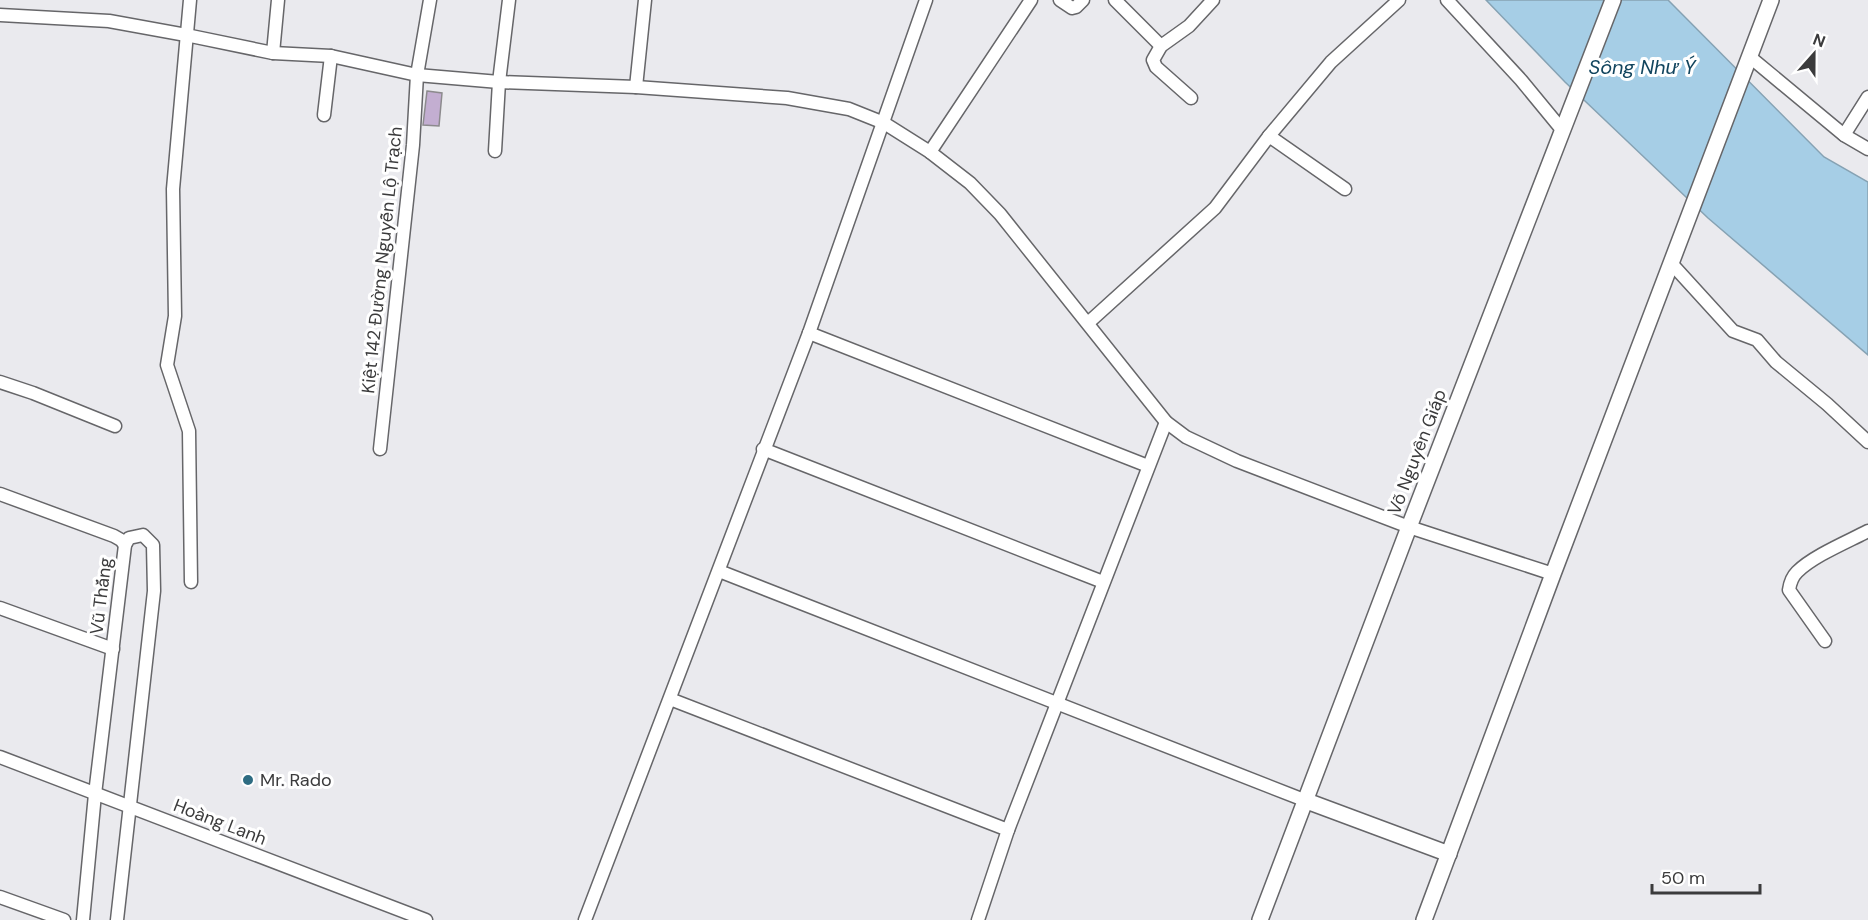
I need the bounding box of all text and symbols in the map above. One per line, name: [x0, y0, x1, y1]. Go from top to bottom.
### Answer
north arrow: [1784, 24, 1844, 84]
text: N: [1810, 29, 1828, 52]
water label: Sông Như Ý: [1588, 54, 1697, 80]
street label: Kiệt 142 Đường Nguyễn Lộ Trạch: [356, 125, 408, 395]
street label: Võ Nguyên Giáp: [1382, 386, 1452, 518]
street label: Vũ Thắng: [84, 556, 118, 636]
place label: Mr. Rado: [260, 768, 332, 792]
marker: Mr. Rado: [241, 773, 255, 787]
street label: Hoàng Lanh: [170, 793, 270, 851]
scale bar: [1652, 857, 1760, 895]
text: 50 m: [1661, 866, 1705, 890]

